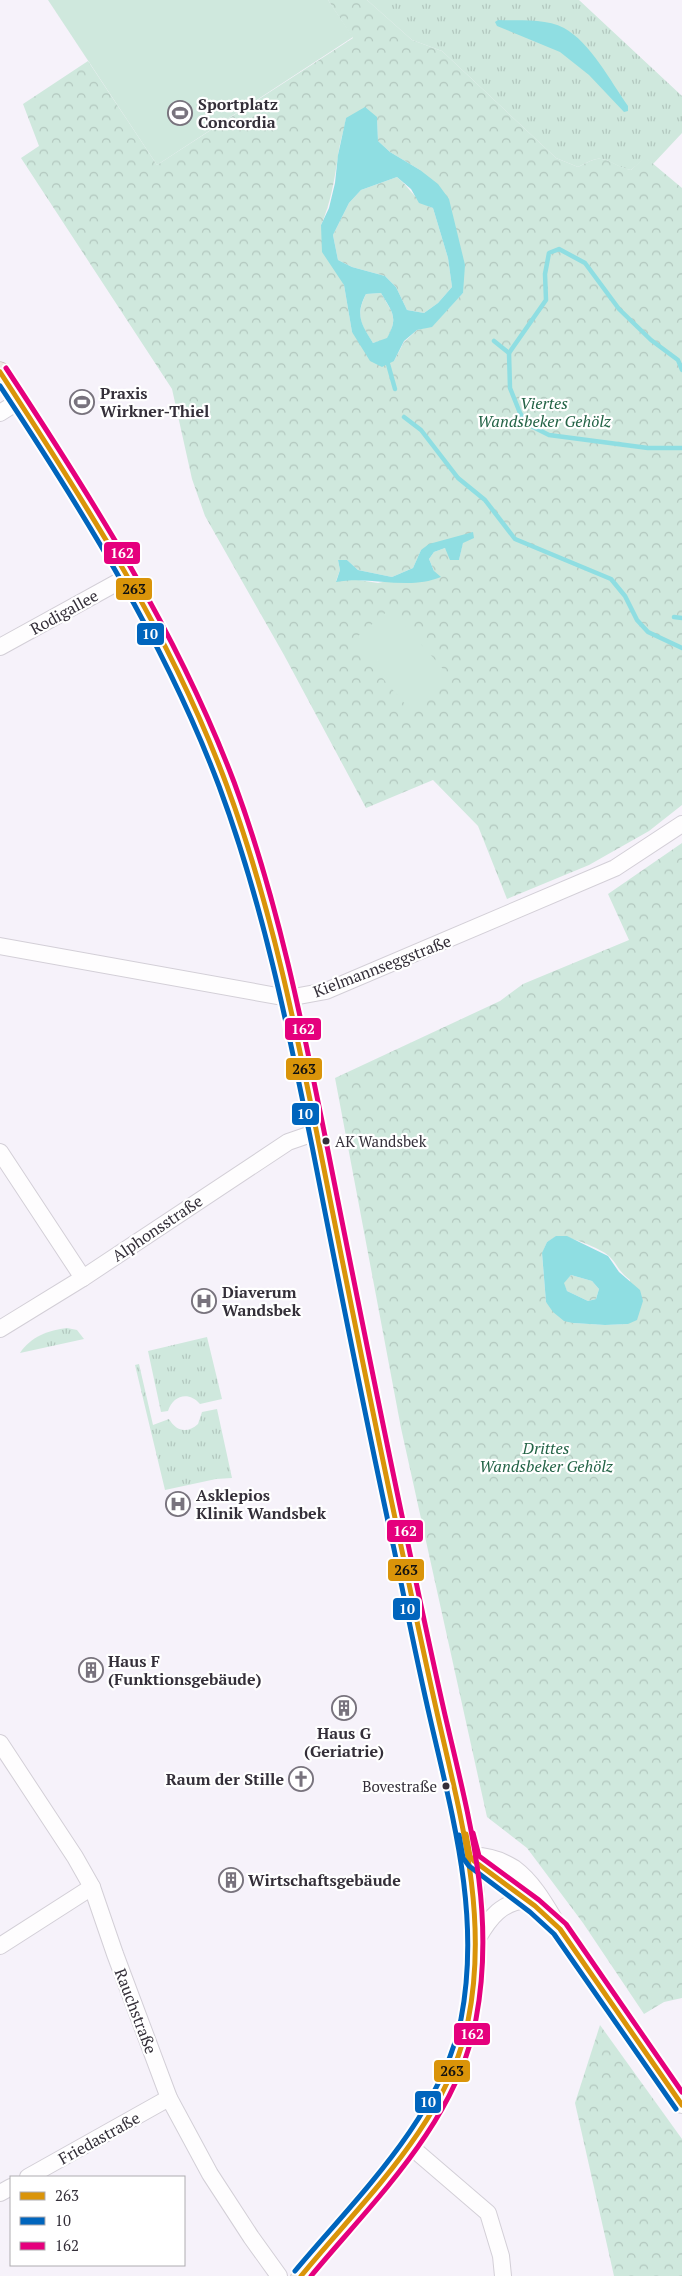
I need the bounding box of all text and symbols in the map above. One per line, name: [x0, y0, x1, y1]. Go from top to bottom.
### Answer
place label: Sportplatz Concordia: [198, 93, 278, 133]
sports icon: Sportplatz Concordia: [167, 100, 193, 126]
place label: Praxis Wirkner-Thiel: [100, 382, 209, 422]
sports icon: Praxis Wirkner-Thiel: [69, 389, 95, 415]
park label: Viertes Wandsbeker Gehölz: [477, 392, 612, 432]
line badge: 162: [103, 541, 141, 565]
text: 162: [110, 543, 134, 562]
line badge: 263: [115, 577, 153, 601]
text: 263: [122, 579, 146, 598]
street label: Rodigallee: [26, 584, 102, 640]
line badge: 10: [136, 622, 165, 646]
text: 10: [142, 624, 158, 643]
street label: Kielmannseggstraße: [310, 930, 454, 1002]
line badge: 162: [284, 1017, 322, 1041]
text: 162: [291, 1019, 315, 1038]
line badge: 263: [285, 1057, 323, 1081]
text: 263: [292, 1059, 316, 1078]
line badge: 10: [291, 1102, 320, 1126]
text: 10: [297, 1104, 313, 1123]
place label: AK Wandsbek: [335, 1131, 427, 1151]
marker: AK Wandsbek: [321, 1136, 331, 1146]
street label: Alphonsstraße: [107, 1190, 207, 1266]
place label: Diaverum Wandsbek: [222, 1281, 301, 1321]
hospital icon: Diaverum Wandsbek: [191, 1288, 217, 1314]
park label: Drittes Wandsbeker Gehölz: [479, 1437, 614, 1477]
place label: Asklepios Klinik Wandsbek: [196, 1484, 327, 1524]
hospital icon: Asklepios Klinik Wandsbek: [165, 1491, 191, 1517]
line badge: 162: [386, 1519, 424, 1543]
text: 162: [393, 1521, 417, 1540]
line badge: 263: [387, 1558, 425, 1582]
text: 263: [394, 1560, 418, 1579]
line badge: 10: [392, 1597, 421, 1621]
text: 10: [399, 1599, 415, 1618]
place label: Haus F (Funktionsgebäude): [108, 1650, 262, 1690]
building icon: Haus F (Funktionsgebäude): [78, 1657, 104, 1683]
building icon: Haus G (Geriatrie): [331, 1695, 357, 1721]
place label: Haus G (Geriatrie): [304, 1722, 384, 1762]
church icon: Raum der Stille: [288, 1766, 314, 1792]
place label: Raum der Stille: [166, 1768, 284, 1790]
place label: Bovestraße: [362, 1776, 437, 1796]
marker: Bovestraße: [441, 1781, 451, 1791]
building icon: Wirtschaftsgebäude: [218, 1867, 244, 1893]
place label: Wirtschaftsgebäude: [248, 1869, 401, 1891]
street label: Rauchstraße: [110, 1965, 162, 2057]
line badge: 162: [453, 2022, 491, 2046]
text: 162: [460, 2024, 484, 2043]
line badge: 263: [433, 2059, 471, 2083]
text: 263: [440, 2061, 464, 2080]
line badge: 10: [414, 2090, 442, 2114]
text: 10: [420, 2092, 436, 2111]
street label: Friedastraße: [54, 2107, 144, 2169]
legend: [10, 2176, 185, 2266]
text: 263: [55, 2185, 79, 2205]
text: 10: [55, 2210, 71, 2230]
text: 162: [55, 2235, 79, 2255]

